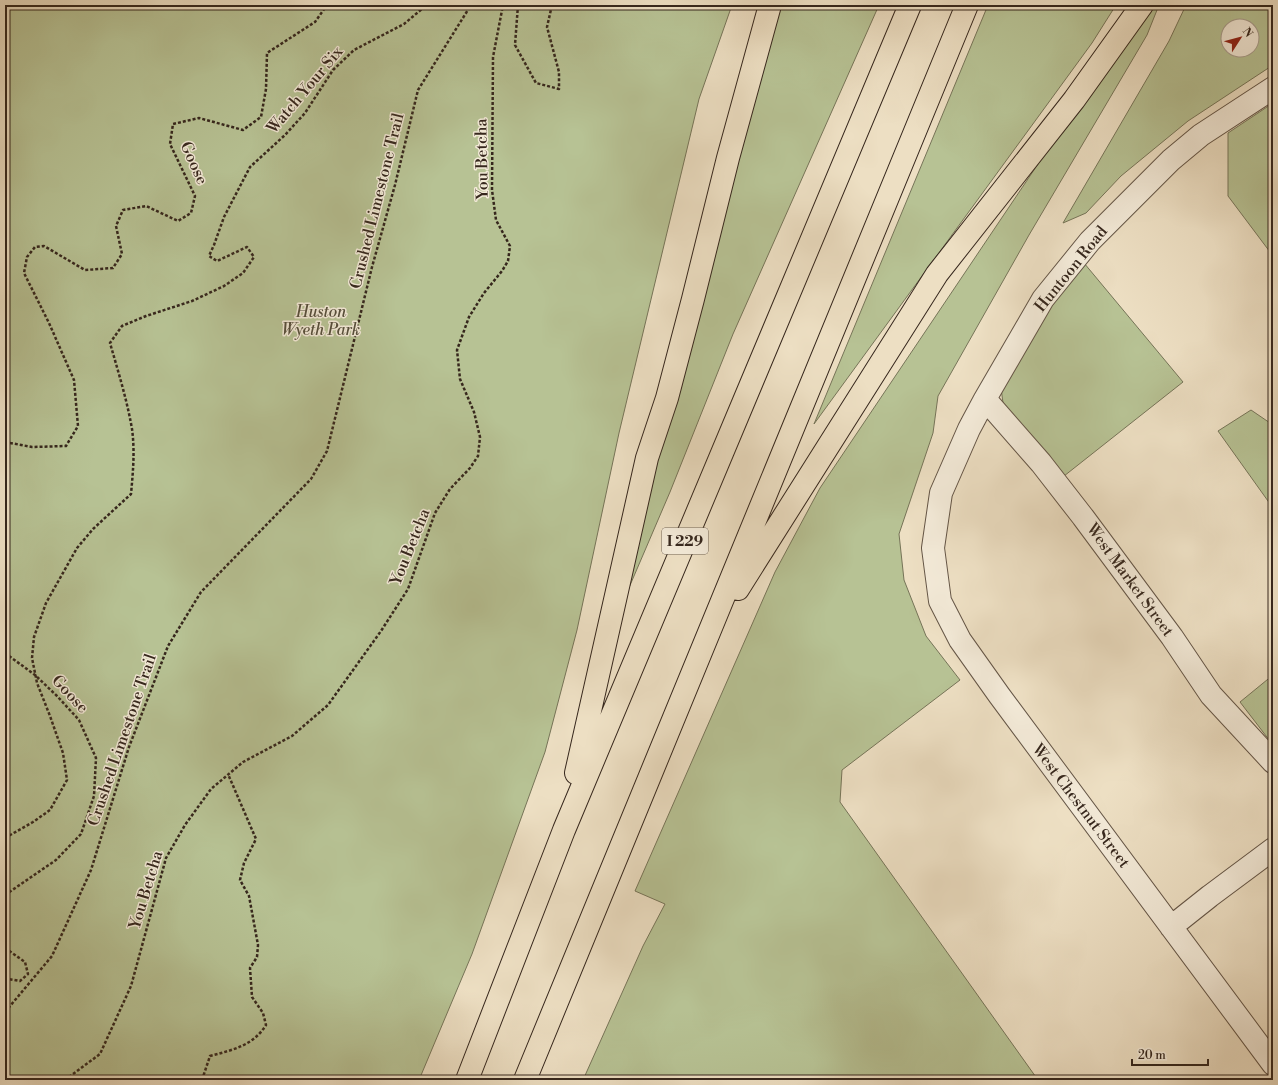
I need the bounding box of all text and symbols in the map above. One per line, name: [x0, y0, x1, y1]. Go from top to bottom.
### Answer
north arrow: [1220, 18, 1260, 58]
text: N: [1239, 25, 1256, 41]
street label: Watch Your Six: [262, 42, 348, 139]
street label: Crushed Limestone Trail: [345, 111, 409, 291]
street label: You Betcha: [471, 117, 493, 201]
street label: Goose: [176, 138, 212, 188]
street label: Huntoon Road: [1030, 222, 1112, 316]
park label: Huston Wyeth Park: [282, 302, 360, 340]
street label: You Betcha: [385, 505, 435, 589]
street label: West Market Street: [1082, 519, 1178, 641]
road number: I 229: [662, 528, 708, 554]
street label: Crushed Limestone Trail: [83, 651, 161, 829]
street label: Goose: [47, 671, 93, 717]
street label: West Chestnut Street: [1027, 739, 1134, 872]
street label: You Betcha: [124, 847, 168, 933]
scale bar: [1132, 1041, 1208, 1067]
text: 20 m: [1138, 1048, 1166, 1063]

